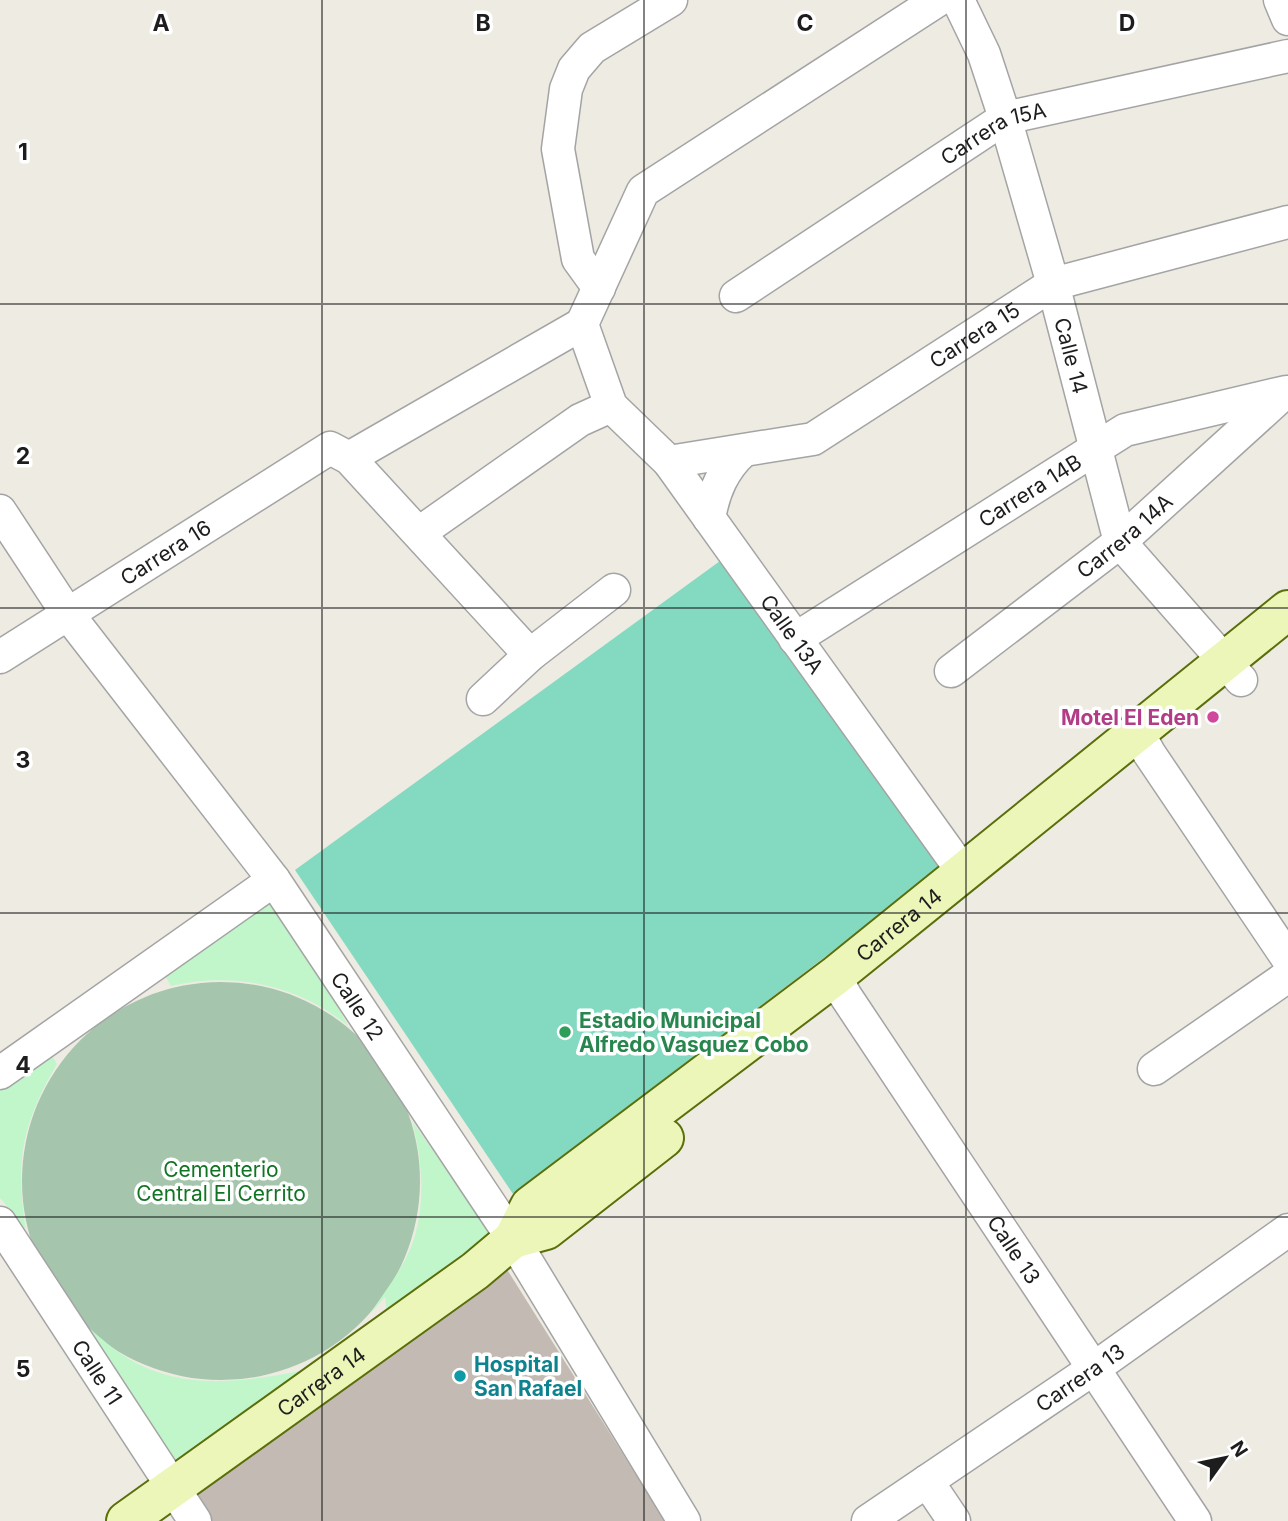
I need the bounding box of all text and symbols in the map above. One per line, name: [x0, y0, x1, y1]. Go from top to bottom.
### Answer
text: A: [152, 9, 170, 37]
text: B: [475, 9, 491, 37]
text: C: [796, 9, 814, 37]
text: D: [1119, 9, 1135, 37]
street label: Carrera 15A: [936, 97, 1048, 170]
text: 1: [18, 138, 28, 166]
street label: Carrera 15: [925, 297, 1024, 373]
street label: Calle 14: [1050, 315, 1093, 396]
text: 2: [16, 442, 30, 470]
street label: Carrera 14B: [974, 448, 1086, 532]
street label: Carrera 14A: [1072, 488, 1177, 583]
street label: Carrera 16: [116, 514, 216, 590]
street label: Calle 13A: [756, 590, 829, 678]
place label: Motel El Eden: [1061, 705, 1199, 730]
marker: Motel El Eden: [1205, 709, 1221, 725]
text: 3: [16, 746, 30, 774]
street label: Carrera 14: [851, 882, 947, 967]
street label: Calle 12: [326, 967, 389, 1045]
place label: Estadio Municipal Alfredo Vasquez Cobo: [579, 1008, 809, 1057]
marker: Estadio Municipal Alfredo Vasquez Cobo: [557, 1024, 573, 1040]
text: 4: [15, 1051, 31, 1079]
park label: Cementerio Central El Cerrito: [136, 1157, 306, 1206]
street label: Calle 13: [983, 1210, 1046, 1288]
street label: Calle 11: [67, 1335, 128, 1409]
street label: Carrera 13: [1031, 1338, 1129, 1417]
street label: Carrera 14: [272, 1341, 370, 1421]
place label: Hospital San Rafael: [474, 1352, 582, 1401]
text: 5: [16, 1355, 30, 1383]
marker: Hospital San Rafael: [452, 1368, 468, 1384]
north arrow: [1190, 1423, 1260, 1493]
text: N: [1225, 1437, 1252, 1461]

